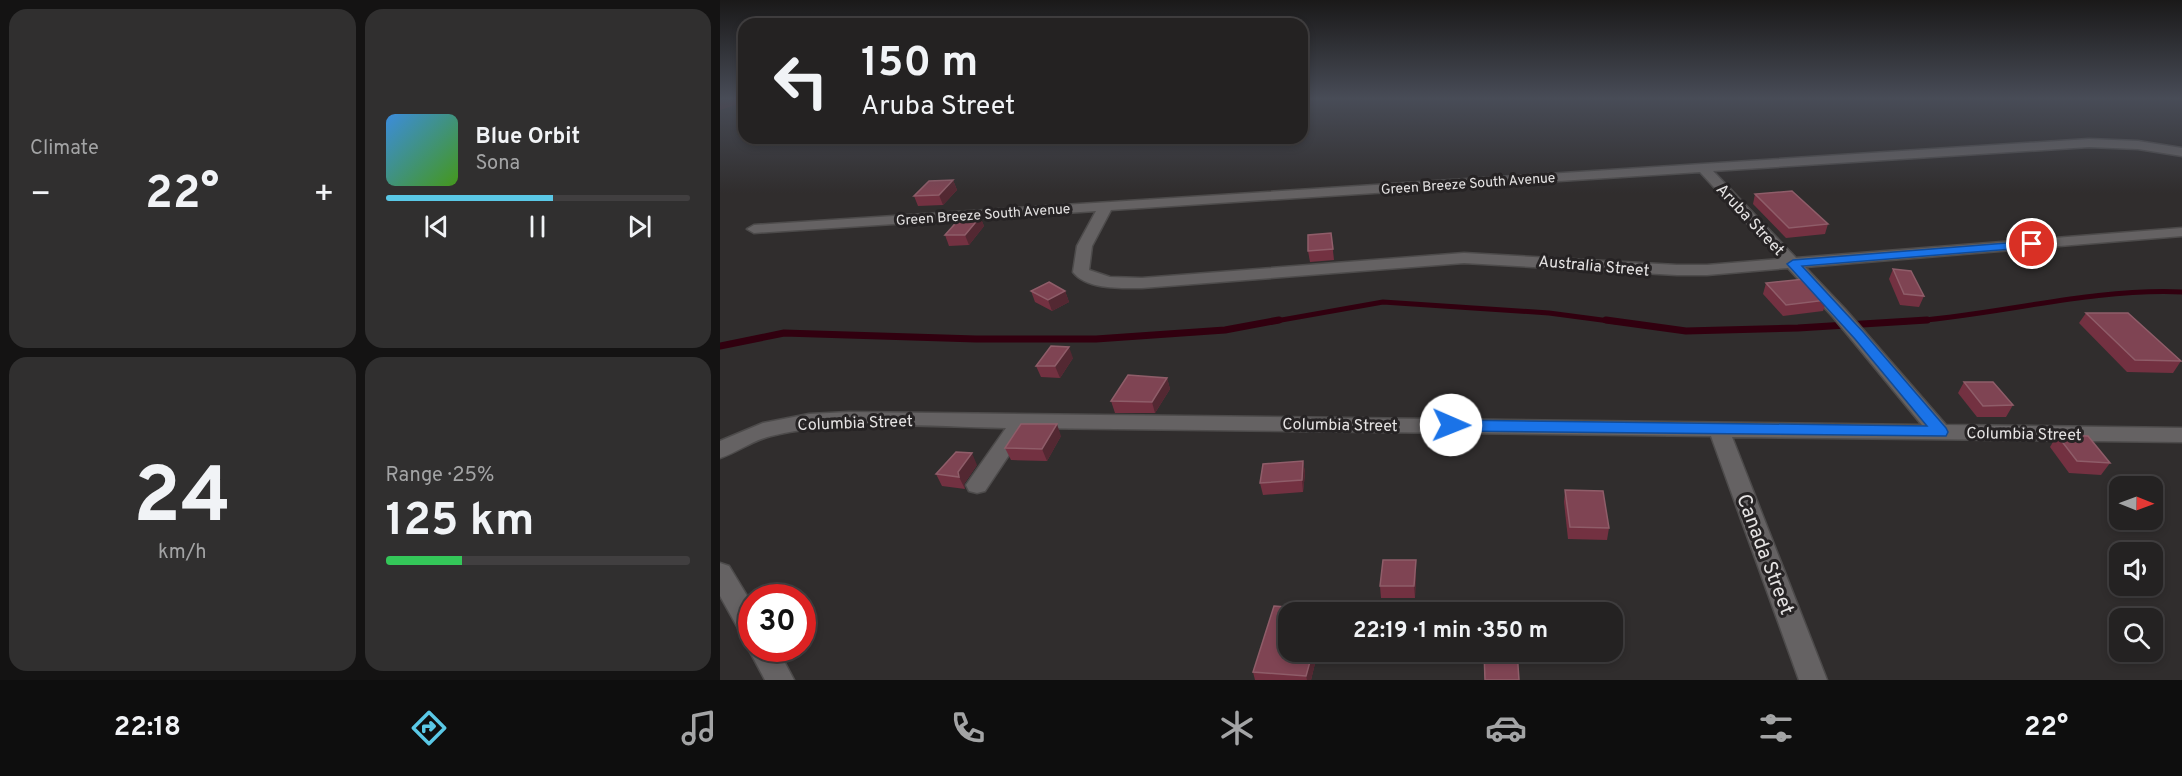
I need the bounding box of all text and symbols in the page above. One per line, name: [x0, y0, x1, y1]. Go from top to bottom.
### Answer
text: 150 m: [861, 38, 978, 91]
icon: left: [762, 42, 840, 120]
text: Aruba Street: [861, 90, 1015, 124]
text: Blue Orbit: [476, 124, 580, 151]
text: Climate: [30, 136, 99, 162]
text: Sona: [476, 151, 520, 177]
text: 22°: [145, 167, 219, 224]
street label: Green Breeze South Avenue: [1380, 170, 1556, 199]
text: −: [30, 175, 51, 217]
text: +: [313, 175, 334, 217]
street label: Aruba Street: [1711, 180, 1788, 261]
street label: Green Breeze South Avenue: [895, 201, 1071, 230]
icon: previous: [420, 210, 453, 243]
icon: pause: [521, 210, 554, 243]
icon: next: [623, 210, 656, 243]
pin: [2006, 218, 2057, 269]
icon: arrive: [2015, 227, 2048, 260]
street label: Australia Street: [1537, 252, 1650, 282]
position arrow: [1419, 393, 1483, 457]
street label: Columbia Street: [797, 412, 913, 436]
street label: Columbia Street: [1282, 415, 1398, 437]
street label: Columbia Street: [1966, 424, 2082, 446]
text: 24: [133, 451, 231, 550]
text: Range · 25%: [386, 463, 494, 489]
north arrow: [2109, 476, 2163, 530]
map controls: [2109, 476, 2163, 662]
street label: Canada Street: [1729, 491, 1799, 619]
text: 125 km: [386, 494, 534, 551]
text: km/h: [158, 540, 207, 566]
button: sound: [2109, 542, 2163, 596]
speed limit sign: 30: [738, 584, 816, 662]
button: search: [2109, 608, 2163, 662]
text: 22:19 · 1 min · 350 m: [1353, 618, 1548, 645]
icon: directions: [408, 707, 450, 749]
icon: music: [678, 707, 720, 749]
icon: phone: [947, 707, 989, 749]
icon: climate: [1216, 707, 1258, 749]
icon: car: [1485, 707, 1527, 749]
icon: filters: [1755, 707, 1797, 749]
text: 22:18: [114, 711, 181, 745]
text: 22°: [2024, 711, 2068, 745]

